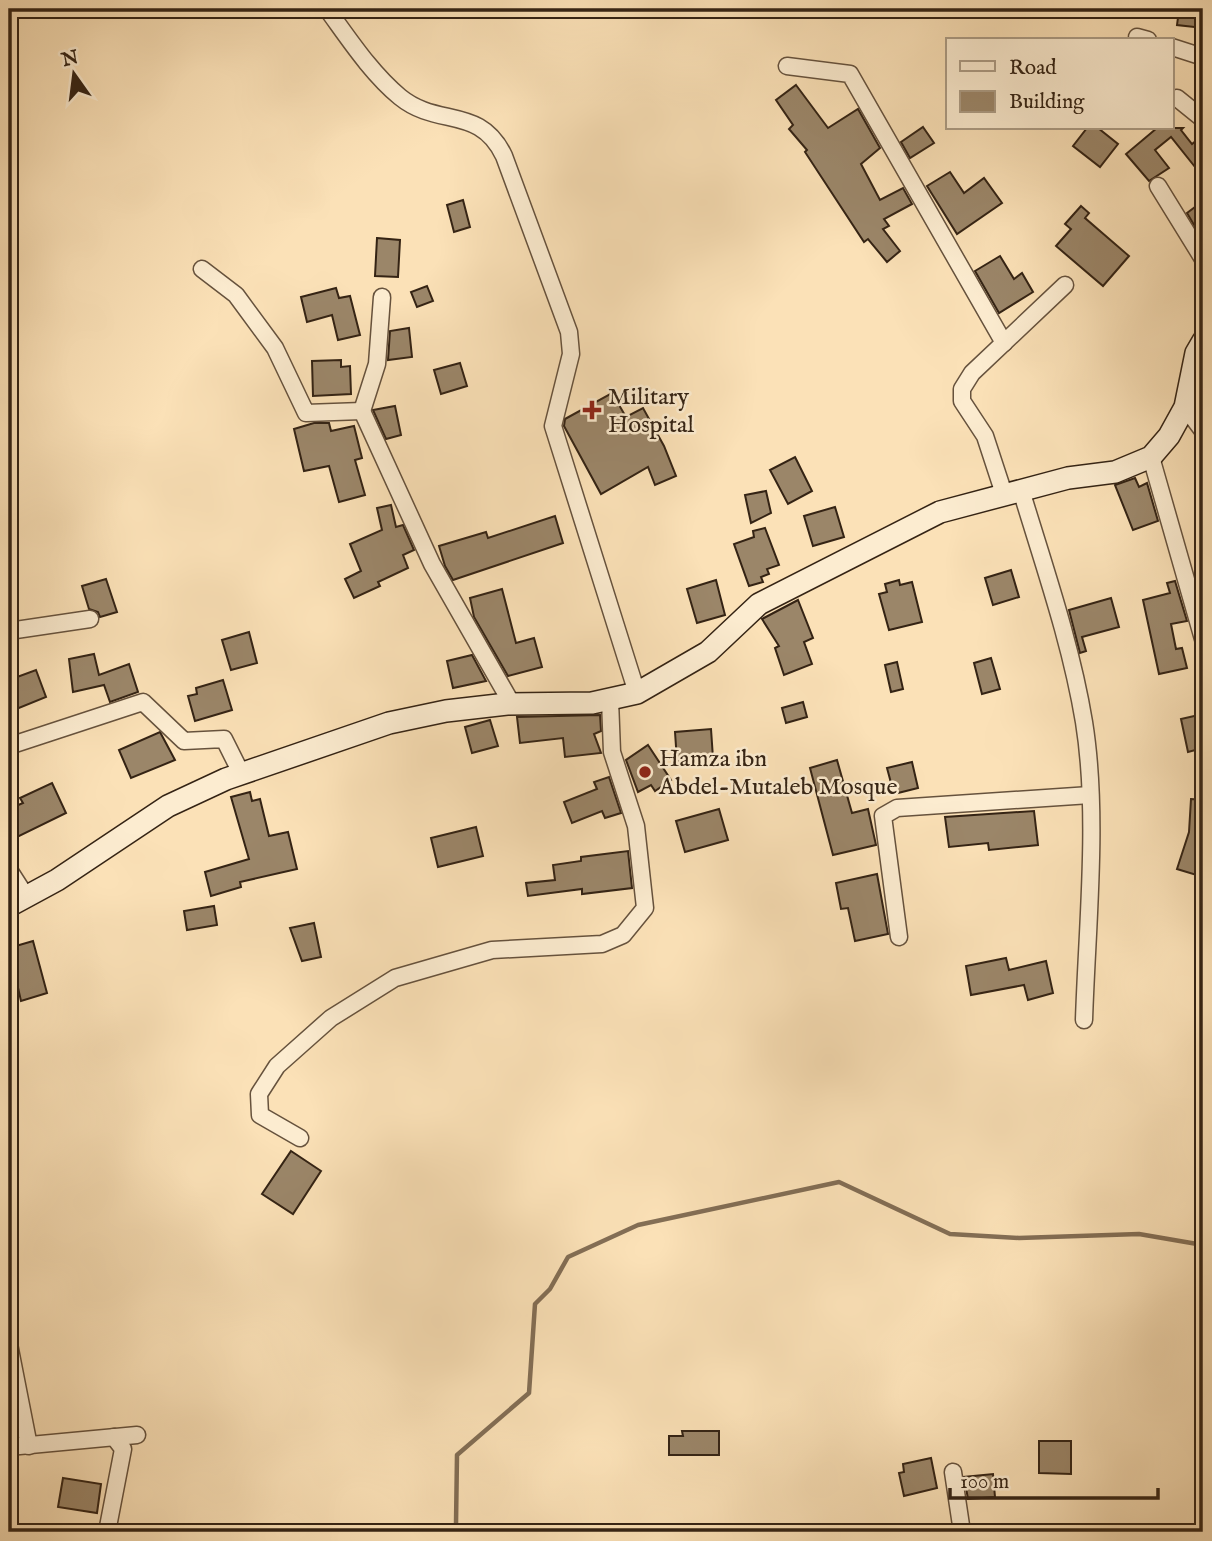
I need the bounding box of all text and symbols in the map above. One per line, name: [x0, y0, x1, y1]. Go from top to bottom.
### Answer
north arrow: [38, 38, 108, 108]
legend: [946, 38, 1174, 130]
text: N: [59, 46, 82, 73]
text: Road: [1009, 55, 1057, 82]
text: Building: [1009, 89, 1085, 116]
place label: Military Hospital: [608, 382, 694, 441]
marker: Military Hospital: [582, 400, 602, 420]
place label: Hamza ibn Abdel-Mutaleb Mosque: [658, 744, 898, 803]
marker: Hamza ibn Abdel-Mutaleb Mosque: [637, 764, 653, 780]
scale bar: [950, 1457, 1158, 1501]
text: 100 m: [960, 1469, 1009, 1496]

